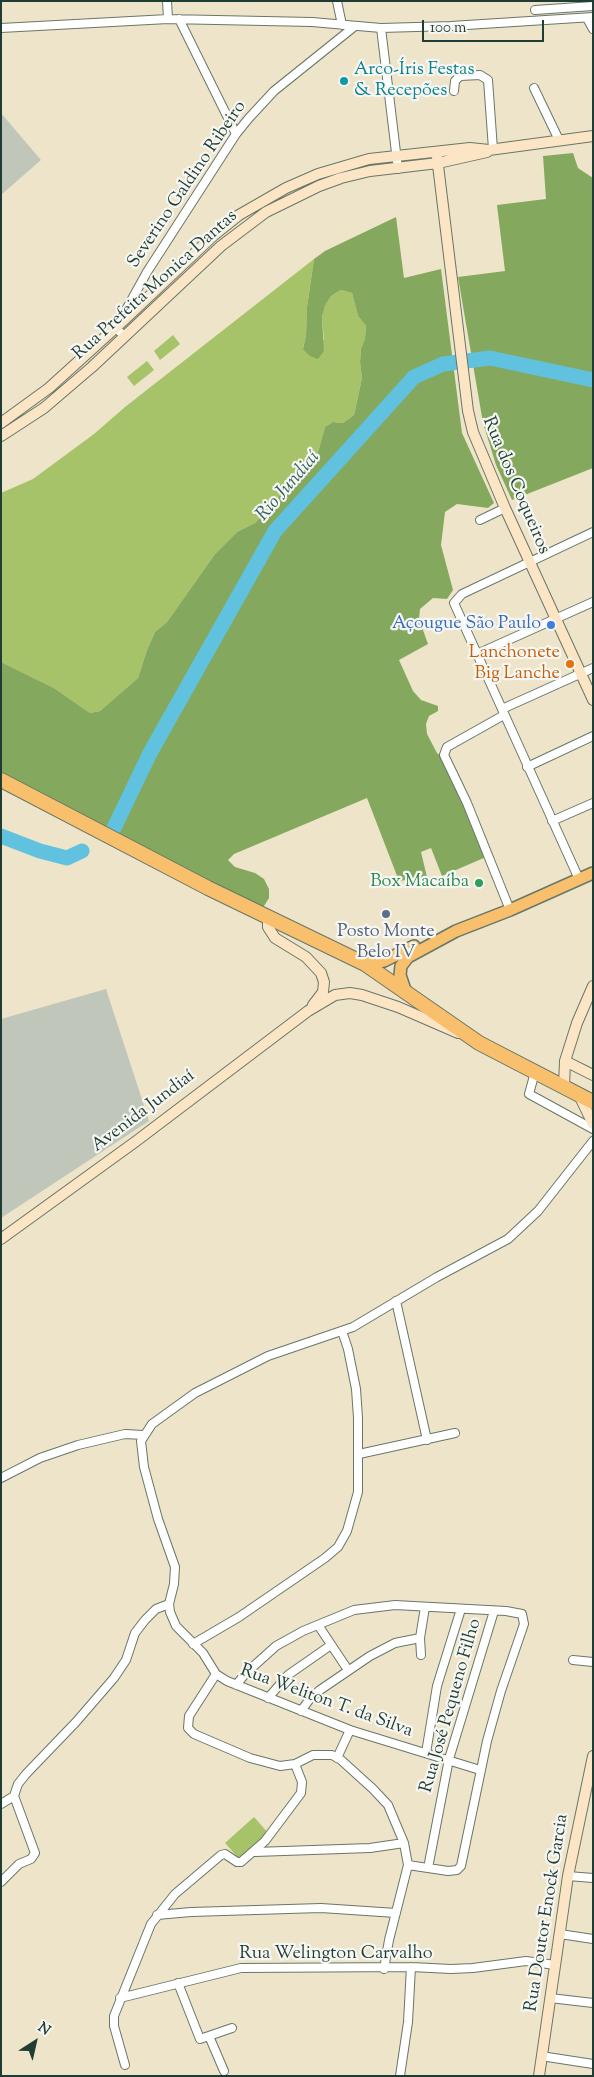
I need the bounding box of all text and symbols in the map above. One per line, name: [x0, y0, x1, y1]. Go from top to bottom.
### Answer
scale bar: [424, 10, 546, 42]
text: 100 m: [430, 18, 466, 39]
place label: Arco-Íris Festas & Recepões: [354, 60, 474, 102]
marker: Arco-Íris Festas & Recepões: [338, 75, 350, 87]
street label: Severino Galdino Ribeiro: [124, 97, 252, 273]
street label: Rua Prefeita Monica Dantas: [69, 206, 243, 366]
street label: Rua dos Coqueiros: [476, 414, 554, 558]
water label: Rio Jundiaí: [252, 447, 326, 527]
place label: Açougue São Paulo: [392, 614, 541, 636]
marker: Açougue São Paulo: [545, 619, 557, 631]
place label: Lanchonete Big Lanche: [469, 643, 560, 686]
marker: Lanchonete Big Lanche: [564, 658, 576, 670]
place label: Box Macaíba: [370, 872, 469, 894]
marker: Box Macaíba: [473, 877, 485, 889]
marker: Posto Monte Belo IV: [380, 908, 392, 920]
place label: Posto Monte Belo IV: [337, 922, 435, 964]
street label: Avenida Jundiaí: [88, 1066, 200, 1158]
street label: Rua José Pequeno Filho: [417, 1617, 487, 1795]
street label: Rua Weliton T. da Silva: [237, 1661, 415, 1743]
street label: Rua Doutor Enock Garcia: [522, 1813, 574, 2013]
street label: Rua Welington Carvalho: [239, 1944, 433, 1966]
north arrow: [10, 2017, 60, 2067]
text: N: [33, 2018, 54, 2041]

